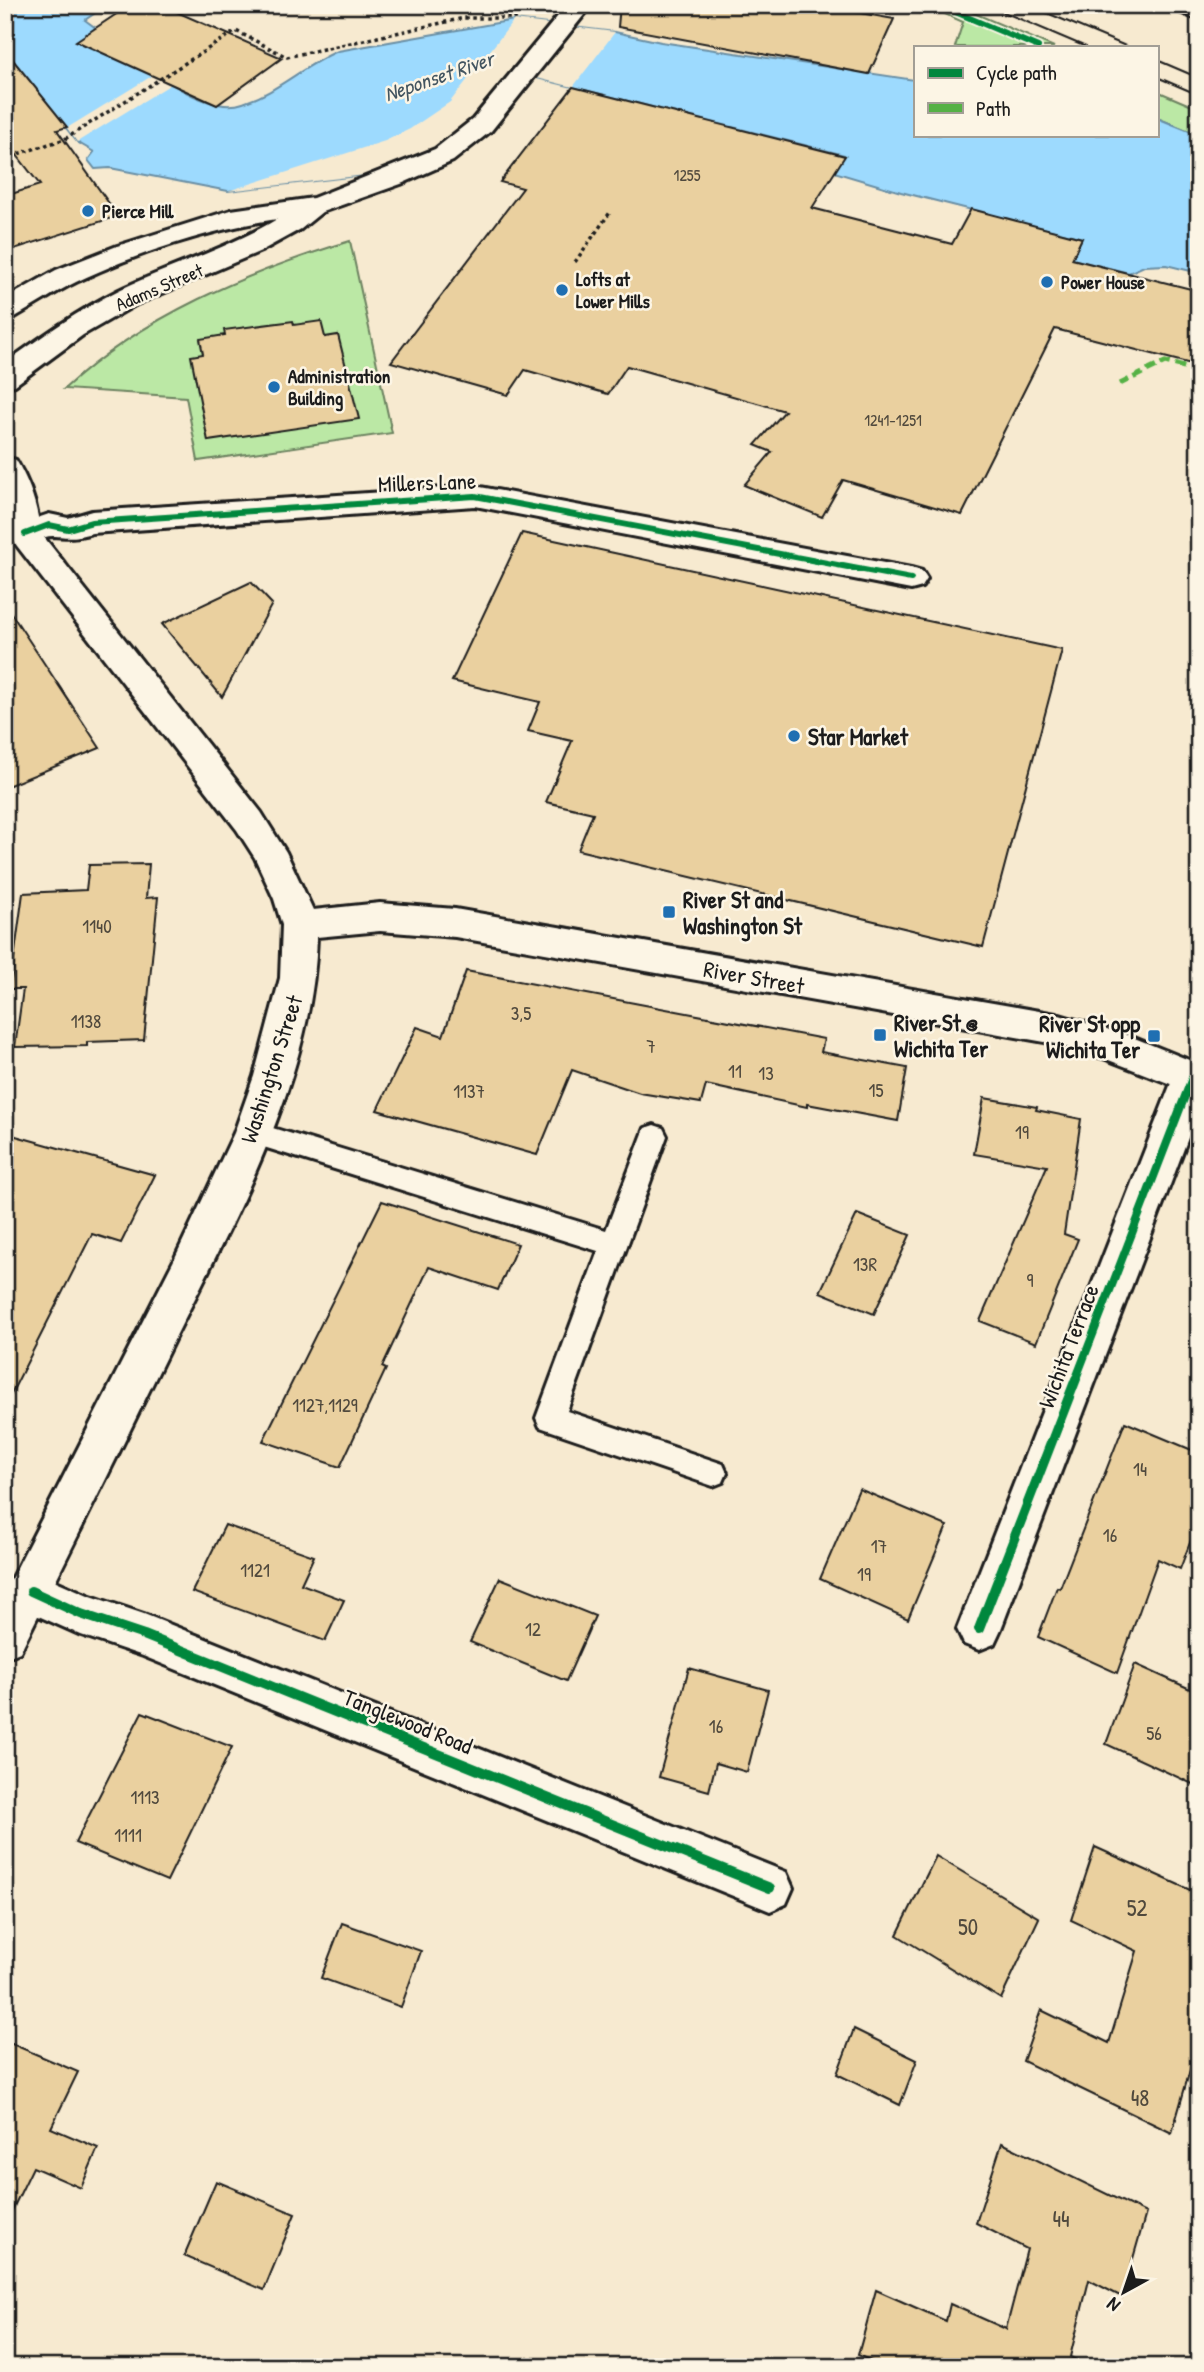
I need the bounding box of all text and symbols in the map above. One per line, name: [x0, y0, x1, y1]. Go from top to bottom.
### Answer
water label: Neponset River: [380, 43, 500, 108]
legend: [914, 46, 1158, 136]
text: Cycle path: [976, 58, 1057, 87]
text: Path: [976, 94, 1011, 123]
house number: 1255: [674, 164, 701, 186]
place label: Pierce Mill: [102, 198, 174, 224]
marker: Pierce Mill: [80, 203, 96, 219]
street label: Adams Street: [111, 257, 207, 317]
place label: Lofts at Lower Mills: [576, 266, 651, 314]
place label: Power House: [1061, 269, 1145, 295]
marker: Power House: [1039, 274, 1055, 290]
marker: Lofts at Lower Mills: [554, 282, 570, 298]
place label: Administration Building: [288, 363, 391, 412]
marker: Administration Building: [266, 379, 282, 395]
house number: 1241-1251: [864, 409, 922, 431]
street label: Millers Lane: [377, 465, 477, 499]
place label: Star Market: [808, 721, 909, 752]
marker: Star Market: [786, 728, 802, 744]
place label: River St and Washington St: [683, 884, 803, 942]
marker: River St and Washington St: [661, 904, 677, 920]
house number: 1140: [82, 913, 112, 939]
street label: River Street: [701, 953, 808, 1001]
street label: Washington Street: [232, 990, 310, 1147]
house number: 3,5: [511, 1000, 531, 1026]
place label: River St @ Wichita Ter: [894, 1007, 988, 1064]
house number: 1138: [71, 1008, 101, 1034]
place label: River St opp Wichita Ter: [1039, 1008, 1140, 1065]
marker: River St @ Wichita Ter: [872, 1027, 888, 1043]
marker: River St opp Wichita Ter: [1146, 1028, 1162, 1044]
house number: 7: [646, 1033, 656, 1059]
house number: 11: [728, 1058, 742, 1084]
house number: 13: [758, 1060, 774, 1086]
house number: 15: [869, 1077, 883, 1103]
house number: 1137: [453, 1078, 485, 1104]
house number: 19: [1015, 1119, 1029, 1145]
house number: 13R: [853, 1251, 877, 1277]
house number: 9: [1027, 1267, 1034, 1293]
street label: Wichita Terrace: [1030, 1280, 1106, 1412]
house number: 1127,1129: [292, 1392, 358, 1418]
house number: 14: [1133, 1456, 1147, 1482]
house number: 16: [1103, 1522, 1117, 1548]
house number: 17: [871, 1533, 887, 1559]
house number: 1121: [240, 1557, 270, 1583]
house number: 19: [857, 1561, 871, 1587]
house number: 12: [525, 1616, 541, 1642]
street label: Tanglewood Road: [339, 1681, 477, 1761]
house number: 16: [709, 1713, 723, 1739]
house number: 56: [1146, 1720, 1162, 1746]
house number: 1113: [130, 1784, 160, 1810]
house number: 1111: [114, 1822, 142, 1848]
house number: 52: [1127, 1892, 1147, 1923]
house number: 50: [958, 1911, 978, 1942]
house number: 48: [1131, 2082, 1149, 2113]
house number: 44: [1052, 2203, 1070, 2234]
north arrow: [1088, 2256, 1158, 2326]
text: N: [1101, 2292, 1125, 2318]

